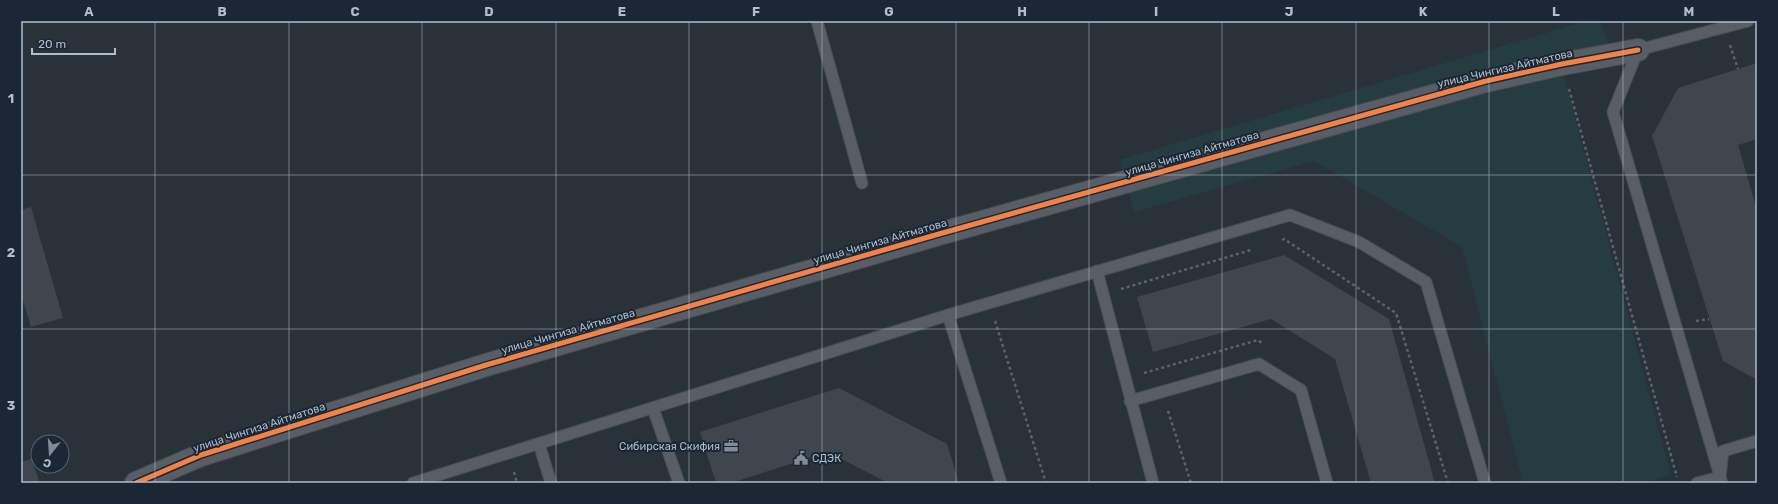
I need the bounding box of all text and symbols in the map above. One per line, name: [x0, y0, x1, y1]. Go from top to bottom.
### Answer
text: A: [84, 4, 94, 19]
text: B: [217, 4, 227, 19]
text: C: [350, 4, 360, 19]
text: D: [484, 4, 494, 19]
text: E: [618, 4, 626, 19]
text: F: [752, 4, 760, 19]
text: G: [884, 4, 894, 19]
text: H: [1017, 4, 1027, 19]
text: I: [1154, 4, 1158, 19]
text: J: [1285, 4, 1293, 19]
text: K: [1419, 4, 1428, 19]
text: L: [1552, 4, 1560, 19]
text: M: [1684, 4, 1694, 19]
scale bar: [32, 30, 115, 56]
text: 20 m: [38, 37, 66, 51]
street label: улица Чингиза Айтматова: [1436, 47, 1574, 90]
text: 1: [8, 91, 14, 106]
street label: улица Чингиза Айтматова: [1124, 128, 1260, 179]
street label: улица Чингиза Айтматова: [812, 216, 948, 267]
text: 2: [7, 245, 15, 260]
street label: улица Чингиза Айтматова: [500, 306, 636, 357]
text: 3: [7, 398, 16, 413]
street label: улица Чингиза Айтматова: [191, 400, 327, 455]
north arrow: [30, 434, 70, 474]
office icon: Сибирская Скифия: [723, 438, 739, 454]
place label: Сибирская Скифия: [619, 440, 720, 453]
public building icon: СДЭК: [793, 450, 809, 466]
place label: СДЭК: [812, 452, 841, 465]
text: С: [41, 456, 53, 470]

